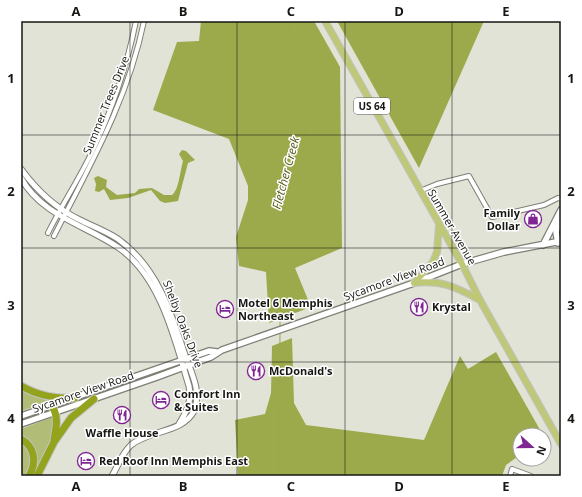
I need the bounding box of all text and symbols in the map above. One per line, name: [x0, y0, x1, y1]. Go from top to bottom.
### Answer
text: A: [72, 2, 81, 20]
text: B: [179, 2, 188, 20]
text: C: [287, 2, 295, 20]
text: D: [394, 2, 404, 20]
text: E: [502, 2, 510, 20]
street label: Summer Trees Drive: [79, 54, 132, 156]
text: 1: [7, 69, 15, 87]
text: 1: [567, 69, 575, 87]
road number: US 64: [354, 98, 390, 114]
water label: Fletcher Creek: [268, 134, 304, 211]
text: 2: [7, 182, 15, 200]
text: 2: [567, 182, 575, 200]
street label: Summer Avenue: [425, 186, 480, 267]
place label: Family Dollar: [484, 205, 521, 233]
shop icon: Family Dollar: [523, 209, 543, 229]
street label: Sycamore View Road: [341, 253, 446, 304]
street label: Shelby Oaks Drive: [160, 278, 207, 370]
place label: Motel 6 Memphis Northeast: [238, 295, 333, 323]
text: 3: [7, 296, 15, 314]
text: 3: [567, 296, 575, 314]
restaurant icon: Krystal: [409, 297, 429, 317]
hotel icon: Motel 6 Memphis Northeast: [215, 299, 235, 319]
place label: Krystal: [432, 299, 471, 314]
restaurant icon: McDonald's: [246, 361, 266, 381]
place label: McDonald's: [269, 363, 333, 378]
street label: Sycamore View Road: [30, 367, 136, 416]
place label: Comfort Inn & Suites: [174, 386, 240, 414]
hotel icon: Comfort Inn & Suites: [151, 390, 171, 410]
restaurant icon: Waffle House: [112, 405, 132, 425]
text: 4: [7, 409, 15, 427]
text: 4: [567, 409, 575, 427]
place label: Waffle House: [86, 425, 159, 440]
north arrow: [512, 427, 552, 467]
text: N: [533, 444, 550, 458]
hotel icon: Red Roof Inn Memphis East: [76, 451, 96, 471]
place label: Red Roof Inn Memphis East: [99, 453, 248, 468]
text: A: [72, 477, 81, 495]
text: B: [179, 477, 188, 495]
text: C: [287, 477, 295, 495]
text: D: [394, 477, 404, 495]
text: E: [502, 477, 510, 495]

